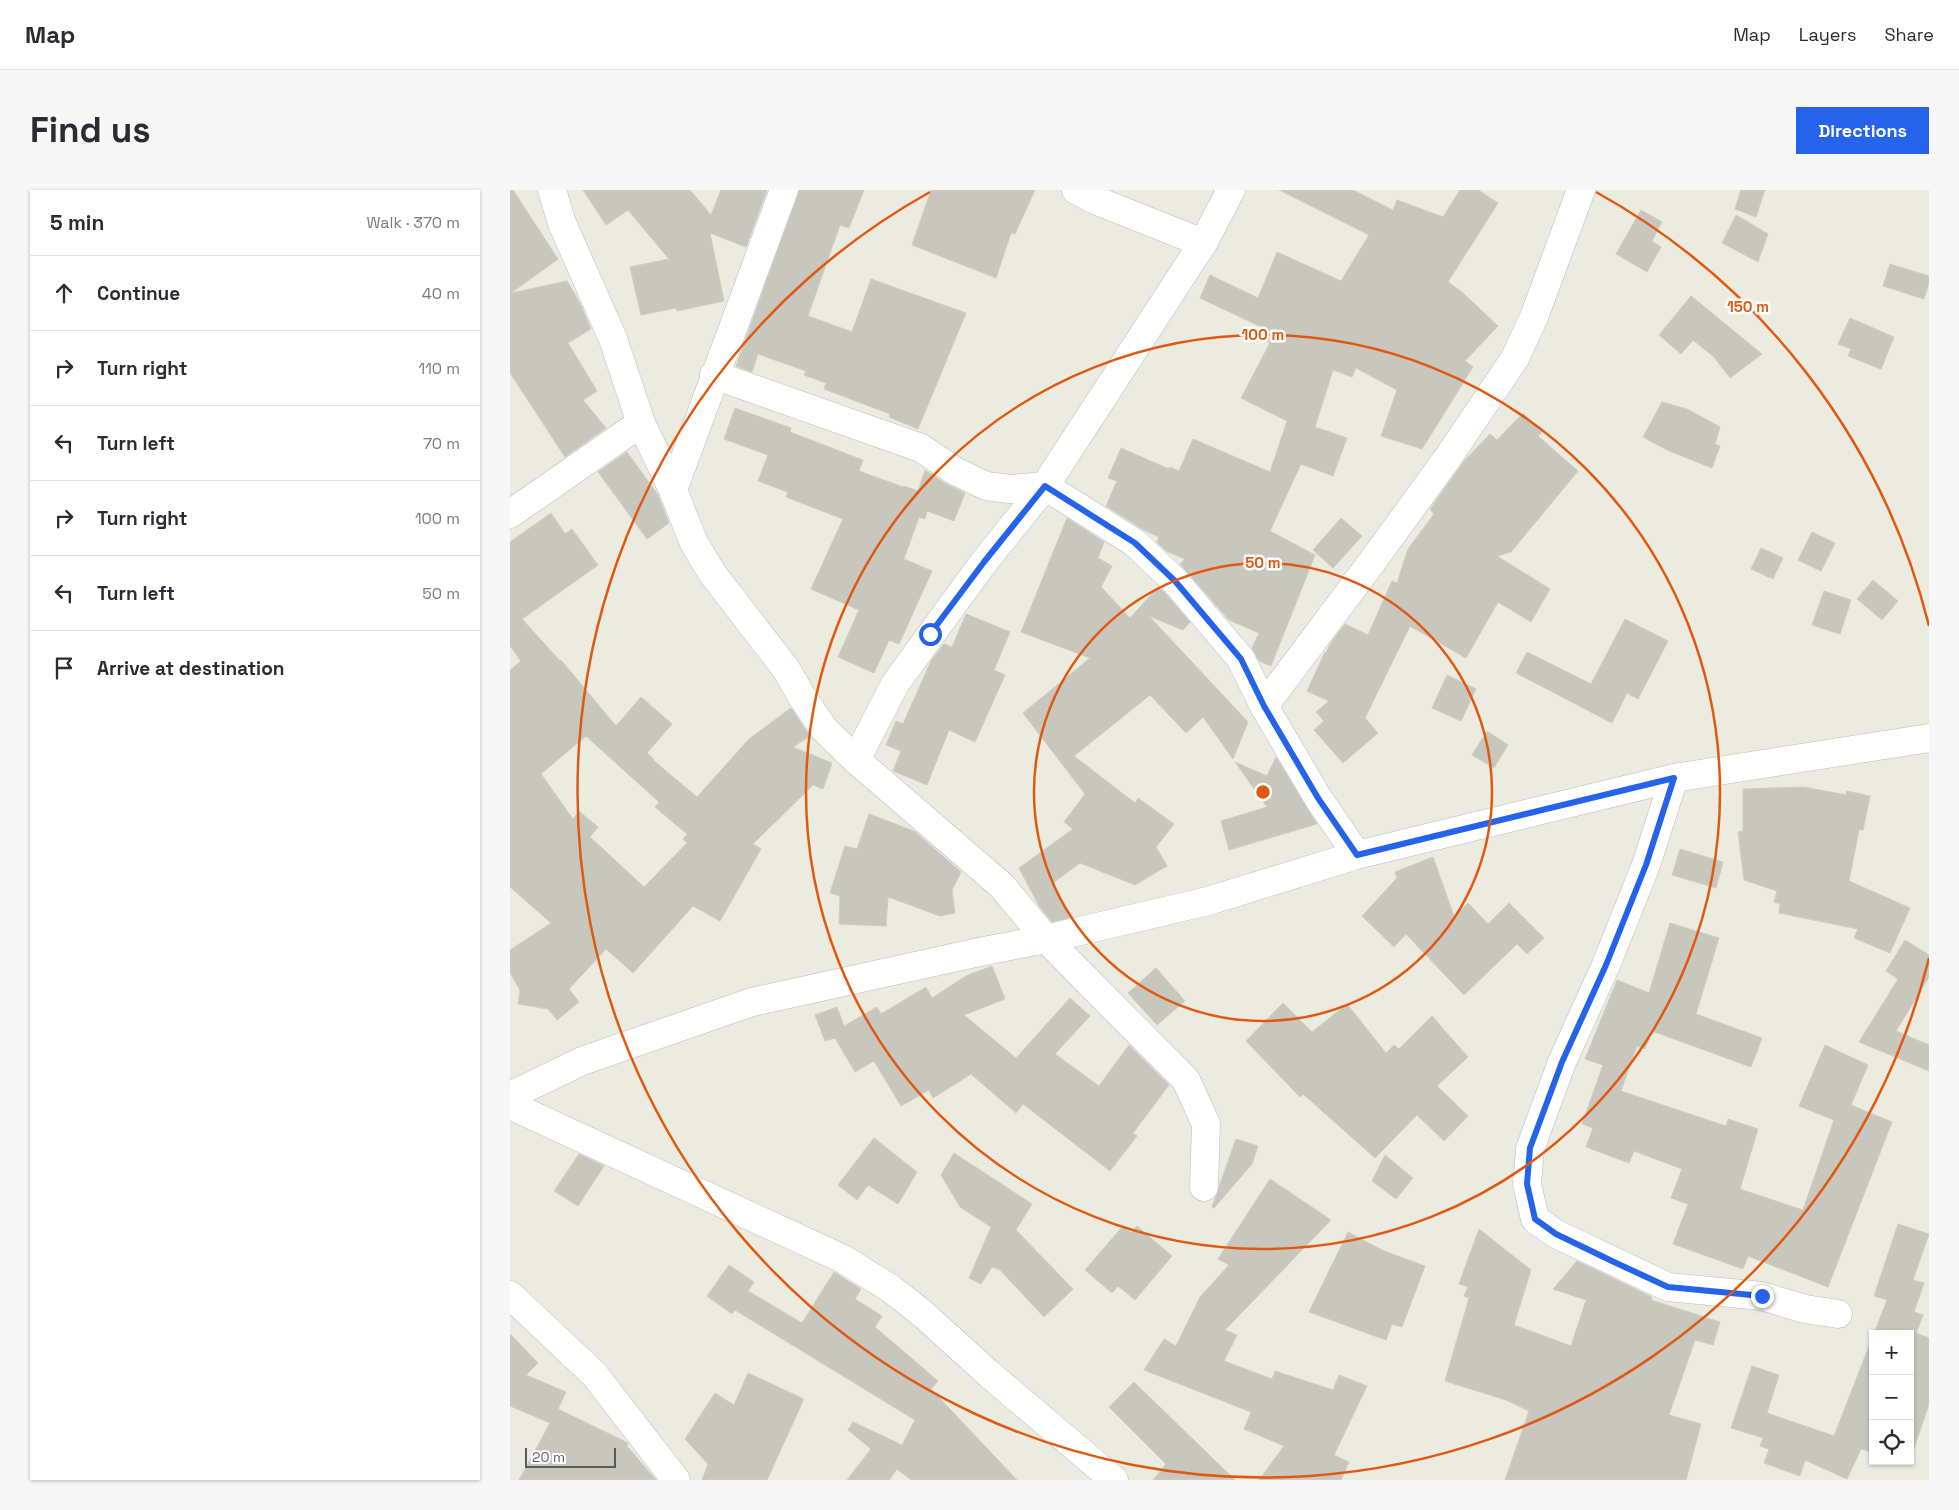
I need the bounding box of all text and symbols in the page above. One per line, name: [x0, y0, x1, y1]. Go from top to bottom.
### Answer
text: Map: [25, 19, 75, 50]
text: Map: [1733, 23, 1771, 46]
text: Layers: [1799, 23, 1856, 46]
text: Share: [1884, 23, 1934, 46]
button: Directions: [1796, 107, 1929, 154]
text: Find us: [30, 108, 151, 152]
text: 5 min: [50, 209, 104, 236]
text: Walk · 370 m: [367, 212, 460, 233]
icon: ahead: [50, 279, 78, 307]
text: Continue: [97, 281, 180, 306]
text: 40 m: [422, 283, 460, 304]
text: 150 m: [1727, 297, 1769, 316]
text: 100 m: [1242, 325, 1284, 344]
icon: right: [50, 354, 78, 382]
text: Turn right: [97, 356, 187, 381]
text: 110 m: [418, 358, 460, 379]
icon: left: [50, 429, 78, 457]
text: Turn left: [97, 431, 175, 456]
text: 70 m: [423, 433, 460, 454]
icon: right: [50, 504, 78, 532]
text: Turn right: [97, 506, 187, 531]
text: 100 m: [415, 508, 460, 529]
text: 50 m: [1245, 553, 1281, 572]
icon: left: [50, 579, 78, 607]
text: Turn left: [97, 581, 175, 606]
text: 50 m: [422, 583, 460, 604]
route start: [919, 623, 942, 646]
icon: arrive: [50, 654, 78, 682]
text: Arrive at destination: [97, 656, 285, 681]
centre of rings: [1254, 783, 1272, 801]
route end: [1751, 1285, 1774, 1308]
map controls: [1869, 1330, 1914, 1465]
button: +: [1869, 1330, 1914, 1375]
button: −: [1869, 1375, 1914, 1420]
button: locate: [1869, 1420, 1914, 1465]
scale bar: [525, 1445, 616, 1468]
text: 20 m: [532, 1448, 565, 1466]

